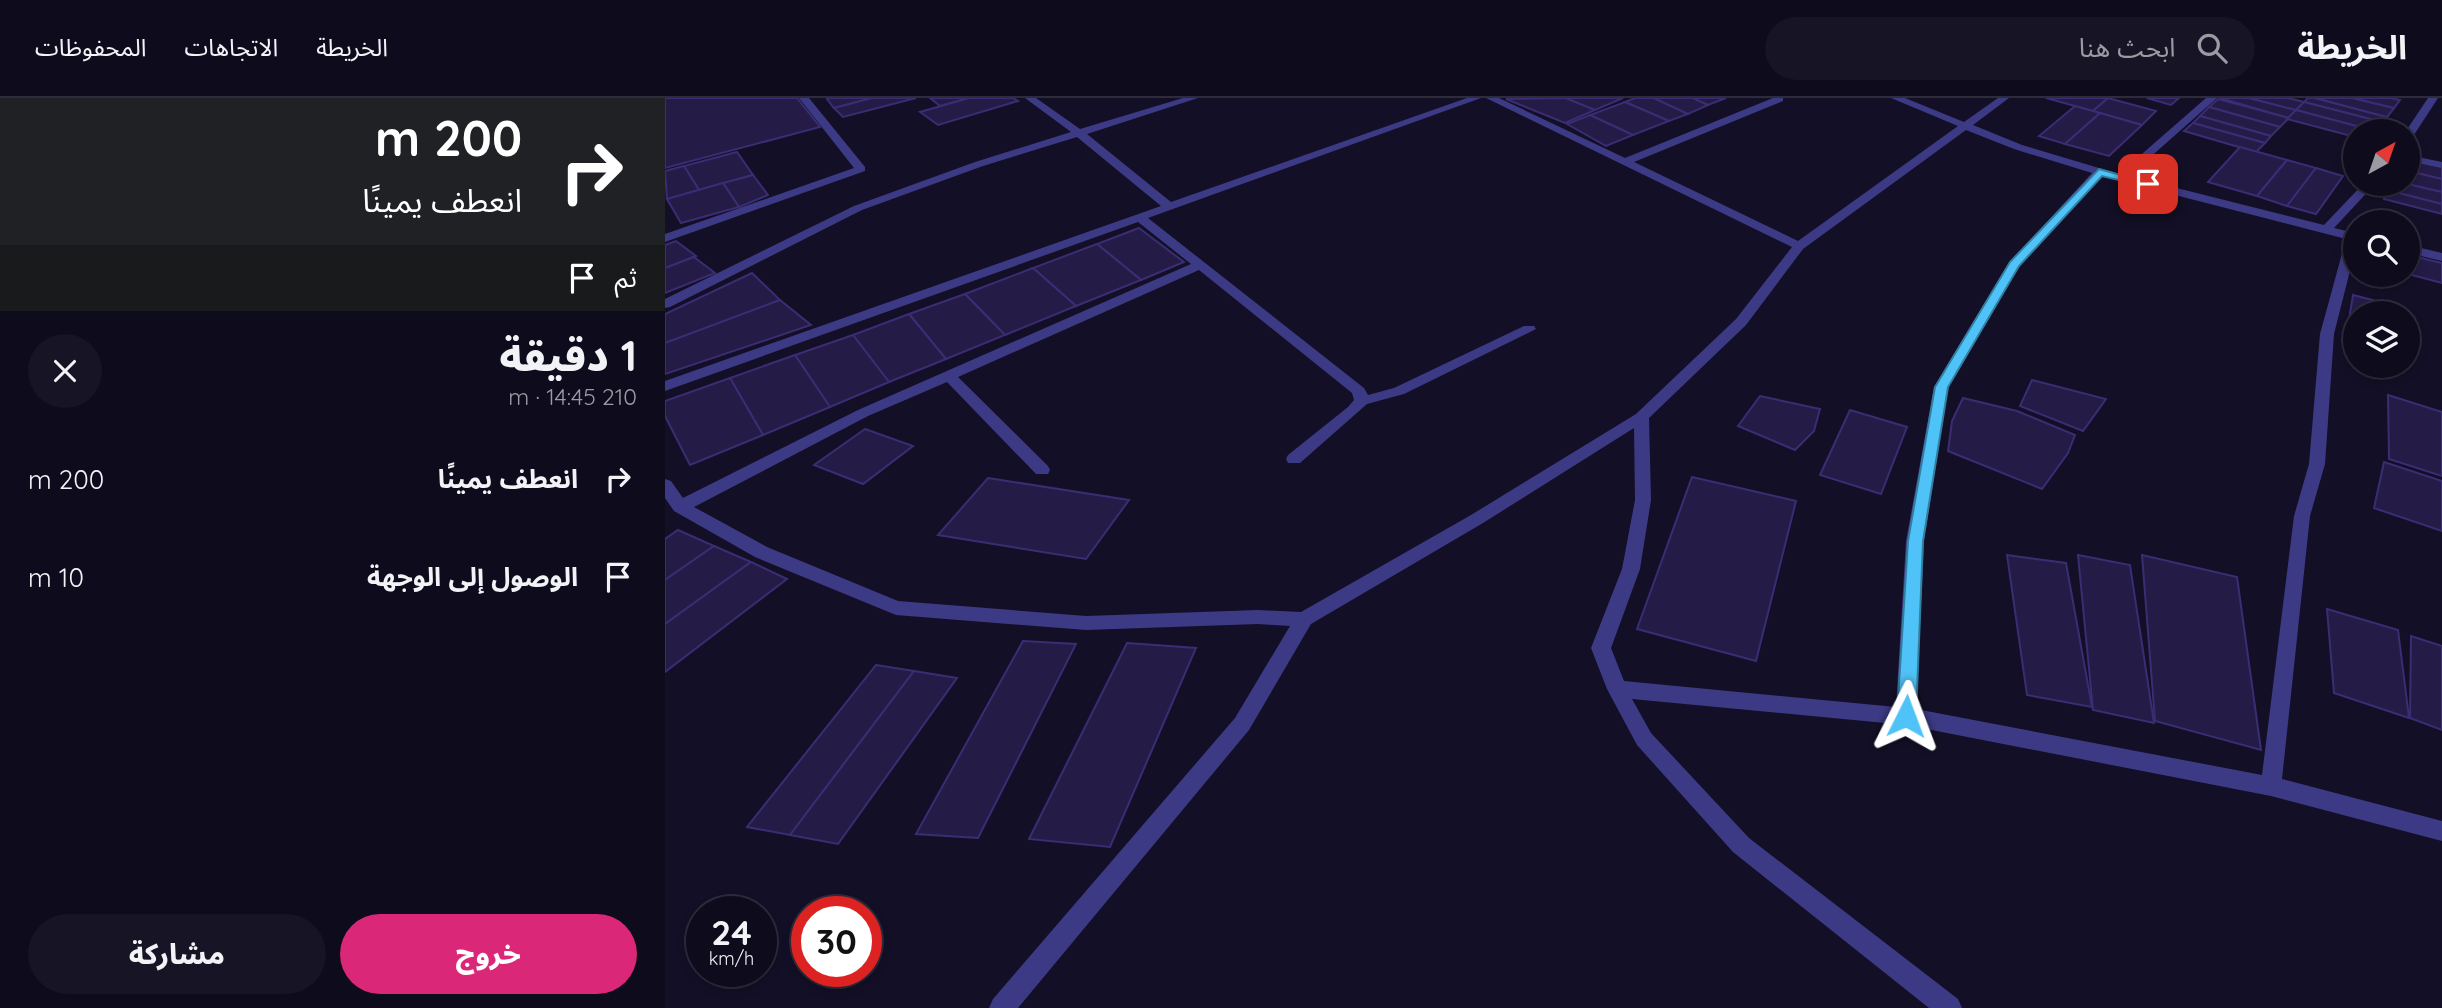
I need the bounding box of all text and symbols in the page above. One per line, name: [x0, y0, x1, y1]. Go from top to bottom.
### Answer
search box: [1765, 17, 2255, 80]
text: الخريطة: [2297, 26, 2407, 67]
icon: search: [2193, 29, 2231, 67]
text: ابحث هنا: [2079, 31, 2175, 64]
text: المحفوظات: [35, 32, 146, 62]
text: الاتجاهات: [184, 32, 278, 62]
text: الخريطة: [316, 32, 388, 62]
text: 200 m: [375, 107, 522, 168]
north arrow: [2343, 119, 2420, 196]
map controls: [2343, 119, 2420, 378]
icon: right: [546, 126, 637, 217]
pin: [2118, 154, 2178, 214]
icon: arrive: [2129, 165, 2167, 203]
text: انعطف يمينًا: [362, 180, 522, 220]
button: search: [2343, 210, 2420, 287]
icon: arrive: [563, 259, 601, 297]
text: ثم: [615, 261, 637, 294]
button: layers: [2343, 301, 2420, 378]
text: 1 دقيقة: [499, 329, 637, 382]
button: close: [28, 334, 102, 408]
text: 210 m · 14:45: [508, 382, 637, 411]
icon: right: [599, 460, 637, 498]
text: انعطف يمينًا: [438, 462, 578, 495]
text: 200 m: [28, 463, 104, 496]
icon: arrive: [599, 558, 637, 596]
text: الوصول إلى الوجهة: [367, 560, 578, 593]
text: 10 m: [28, 561, 84, 594]
position arrow: [1869, 679, 1943, 753]
speed limit sign: 30: [791, 896, 882, 987]
text: 24: [711, 910, 752, 954]
button: مشاركة: [28, 914, 326, 994]
button: خروج: [340, 914, 637, 994]
text: km/h: [709, 947, 754, 970]

